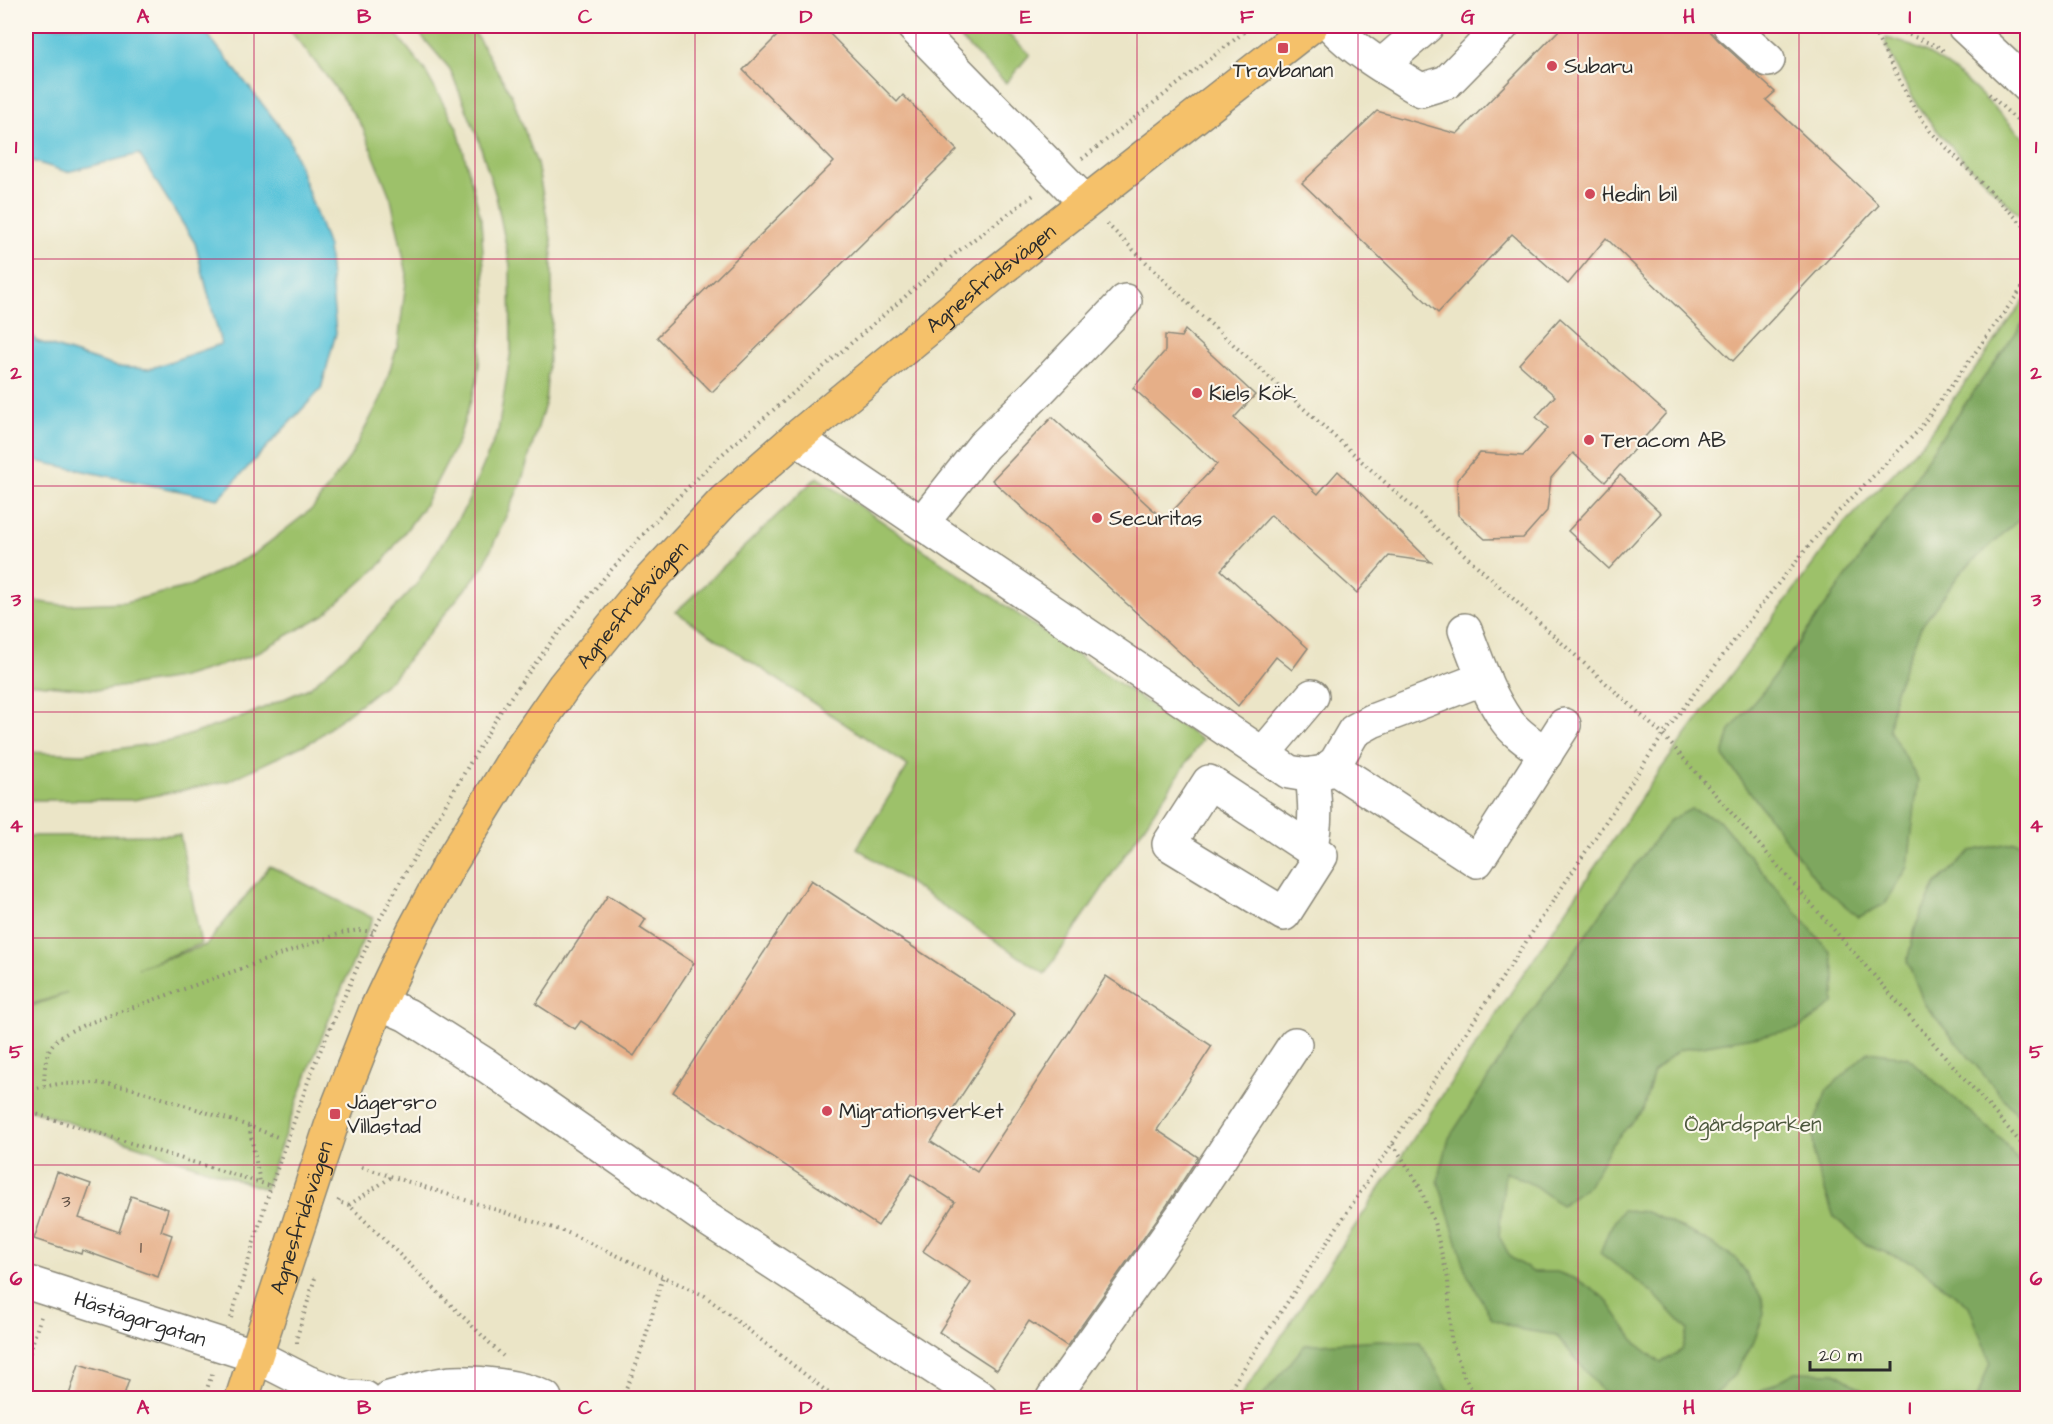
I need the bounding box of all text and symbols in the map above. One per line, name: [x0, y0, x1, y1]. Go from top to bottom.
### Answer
text: A: [137, 3, 150, 31]
text: B: [357, 3, 372, 31]
text: C: [578, 3, 593, 31]
text: D: [800, 3, 813, 31]
text: E: [1020, 3, 1032, 31]
text: F: [1240, 3, 1255, 31]
text: G: [1461, 3, 1475, 31]
text: H: [1683, 3, 1695, 31]
text: I: [1908, 3, 1912, 31]
marker: Travbanan: [1276, 41, 1290, 55]
place label: Subaru: [1564, 52, 1633, 81]
place label: Travbanan: [1233, 56, 1333, 85]
marker: Subaru: [1545, 59, 1559, 73]
text: 1: [15, 133, 18, 161]
text: 1: [2035, 133, 2038, 161]
place label: Hedin bil: [1602, 180, 1677, 209]
marker: Hedin bil: [1583, 187, 1597, 201]
street label: Agnesfridsvägen: [919, 217, 1062, 340]
text: 2: [9, 359, 22, 387]
text: 2: [2029, 359, 2042, 387]
place label: Kiels Kök: [1209, 379, 1296, 408]
marker: Kiels Kök: [1190, 386, 1204, 400]
place label: Teracom AB: [1601, 426, 1726, 455]
marker: Teracom AB: [1582, 433, 1596, 447]
place label: Securitas: [1109, 504, 1202, 533]
marker: Securitas: [1090, 511, 1104, 525]
street label: Agnesfridsvägen: [569, 534, 694, 675]
text: 3: [10, 586, 22, 614]
text: 3: [2030, 586, 2042, 614]
text: 4: [9, 812, 23, 840]
text: 4: [2029, 812, 2043, 840]
text: 5: [9, 1038, 24, 1066]
text: 5: [2029, 1038, 2044, 1066]
place label: Jägersro Villastad: [347, 1088, 437, 1141]
place label: Migrationsverket: [839, 1097, 1004, 1128]
marker: Migrationsverket: [820, 1104, 834, 1118]
marker: Jägersro Villastad: [328, 1107, 342, 1121]
park label: Ögårdsparken: [1684, 1110, 1822, 1141]
street label: Agnesfridsvägen: [263, 1137, 340, 1298]
house number: 3: [61, 1189, 71, 1214]
house number: 1: [140, 1235, 142, 1260]
text: 6: [10, 1265, 23, 1293]
text: 6: [2030, 1265, 2043, 1293]
street label: Hästägargatan: [70, 1284, 210, 1354]
scale bar: [1810, 1334, 1890, 1372]
text: 20 m: [1819, 1343, 1862, 1368]
text: A: [137, 1394, 150, 1422]
text: B: [357, 1394, 372, 1422]
text: C: [578, 1394, 593, 1422]
text: D: [800, 1394, 813, 1422]
text: E: [1020, 1394, 1032, 1422]
text: F: [1240, 1394, 1255, 1422]
text: G: [1461, 1394, 1475, 1422]
text: H: [1683, 1394, 1695, 1422]
text: I: [1908, 1394, 1912, 1422]

